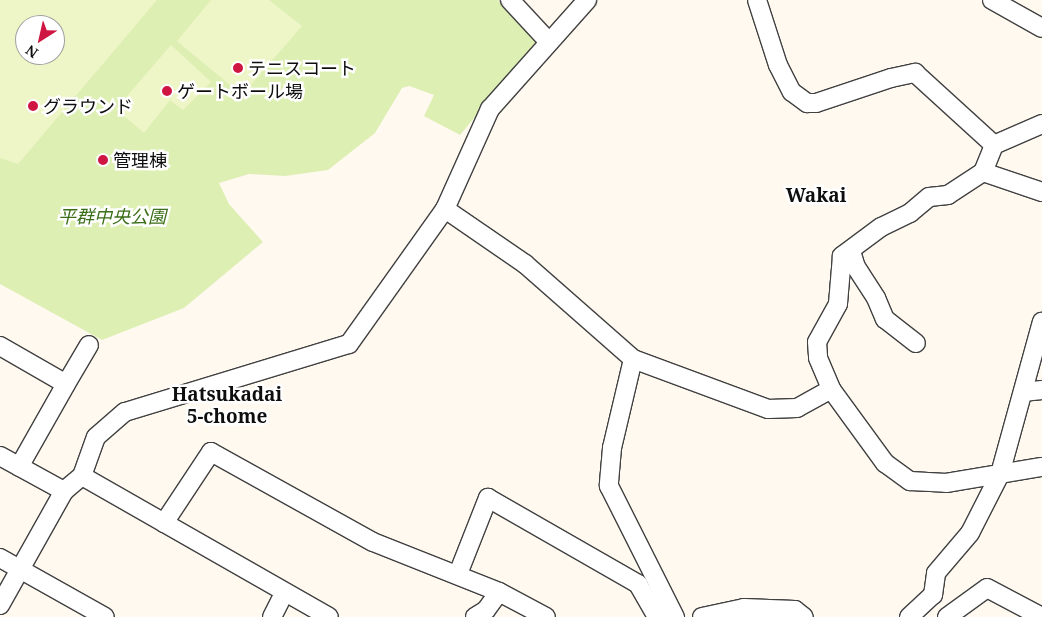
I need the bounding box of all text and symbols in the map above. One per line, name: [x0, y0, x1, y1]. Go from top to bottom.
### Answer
north arrow: [15, 15, 65, 65]
text: N: [22, 41, 42, 63]
place label: テニスコート: [248, 57, 356, 79]
marker: テニスコート: [232, 62, 244, 74]
place label: ゲートボール場: [177, 80, 303, 102]
marker: ゲートボール場: [161, 85, 173, 97]
place label: グラウンド: [43, 95, 133, 117]
marker: グラウンド: [27, 100, 39, 112]
place label: 管理棟: [113, 149, 167, 171]
marker: 管理棟: [97, 154, 109, 166]
district label: Wakai: [786, 185, 846, 207]
park label: 平群中央公園: [58, 205, 166, 227]
district label: Hatsukadai 5-chome: [172, 384, 282, 428]

